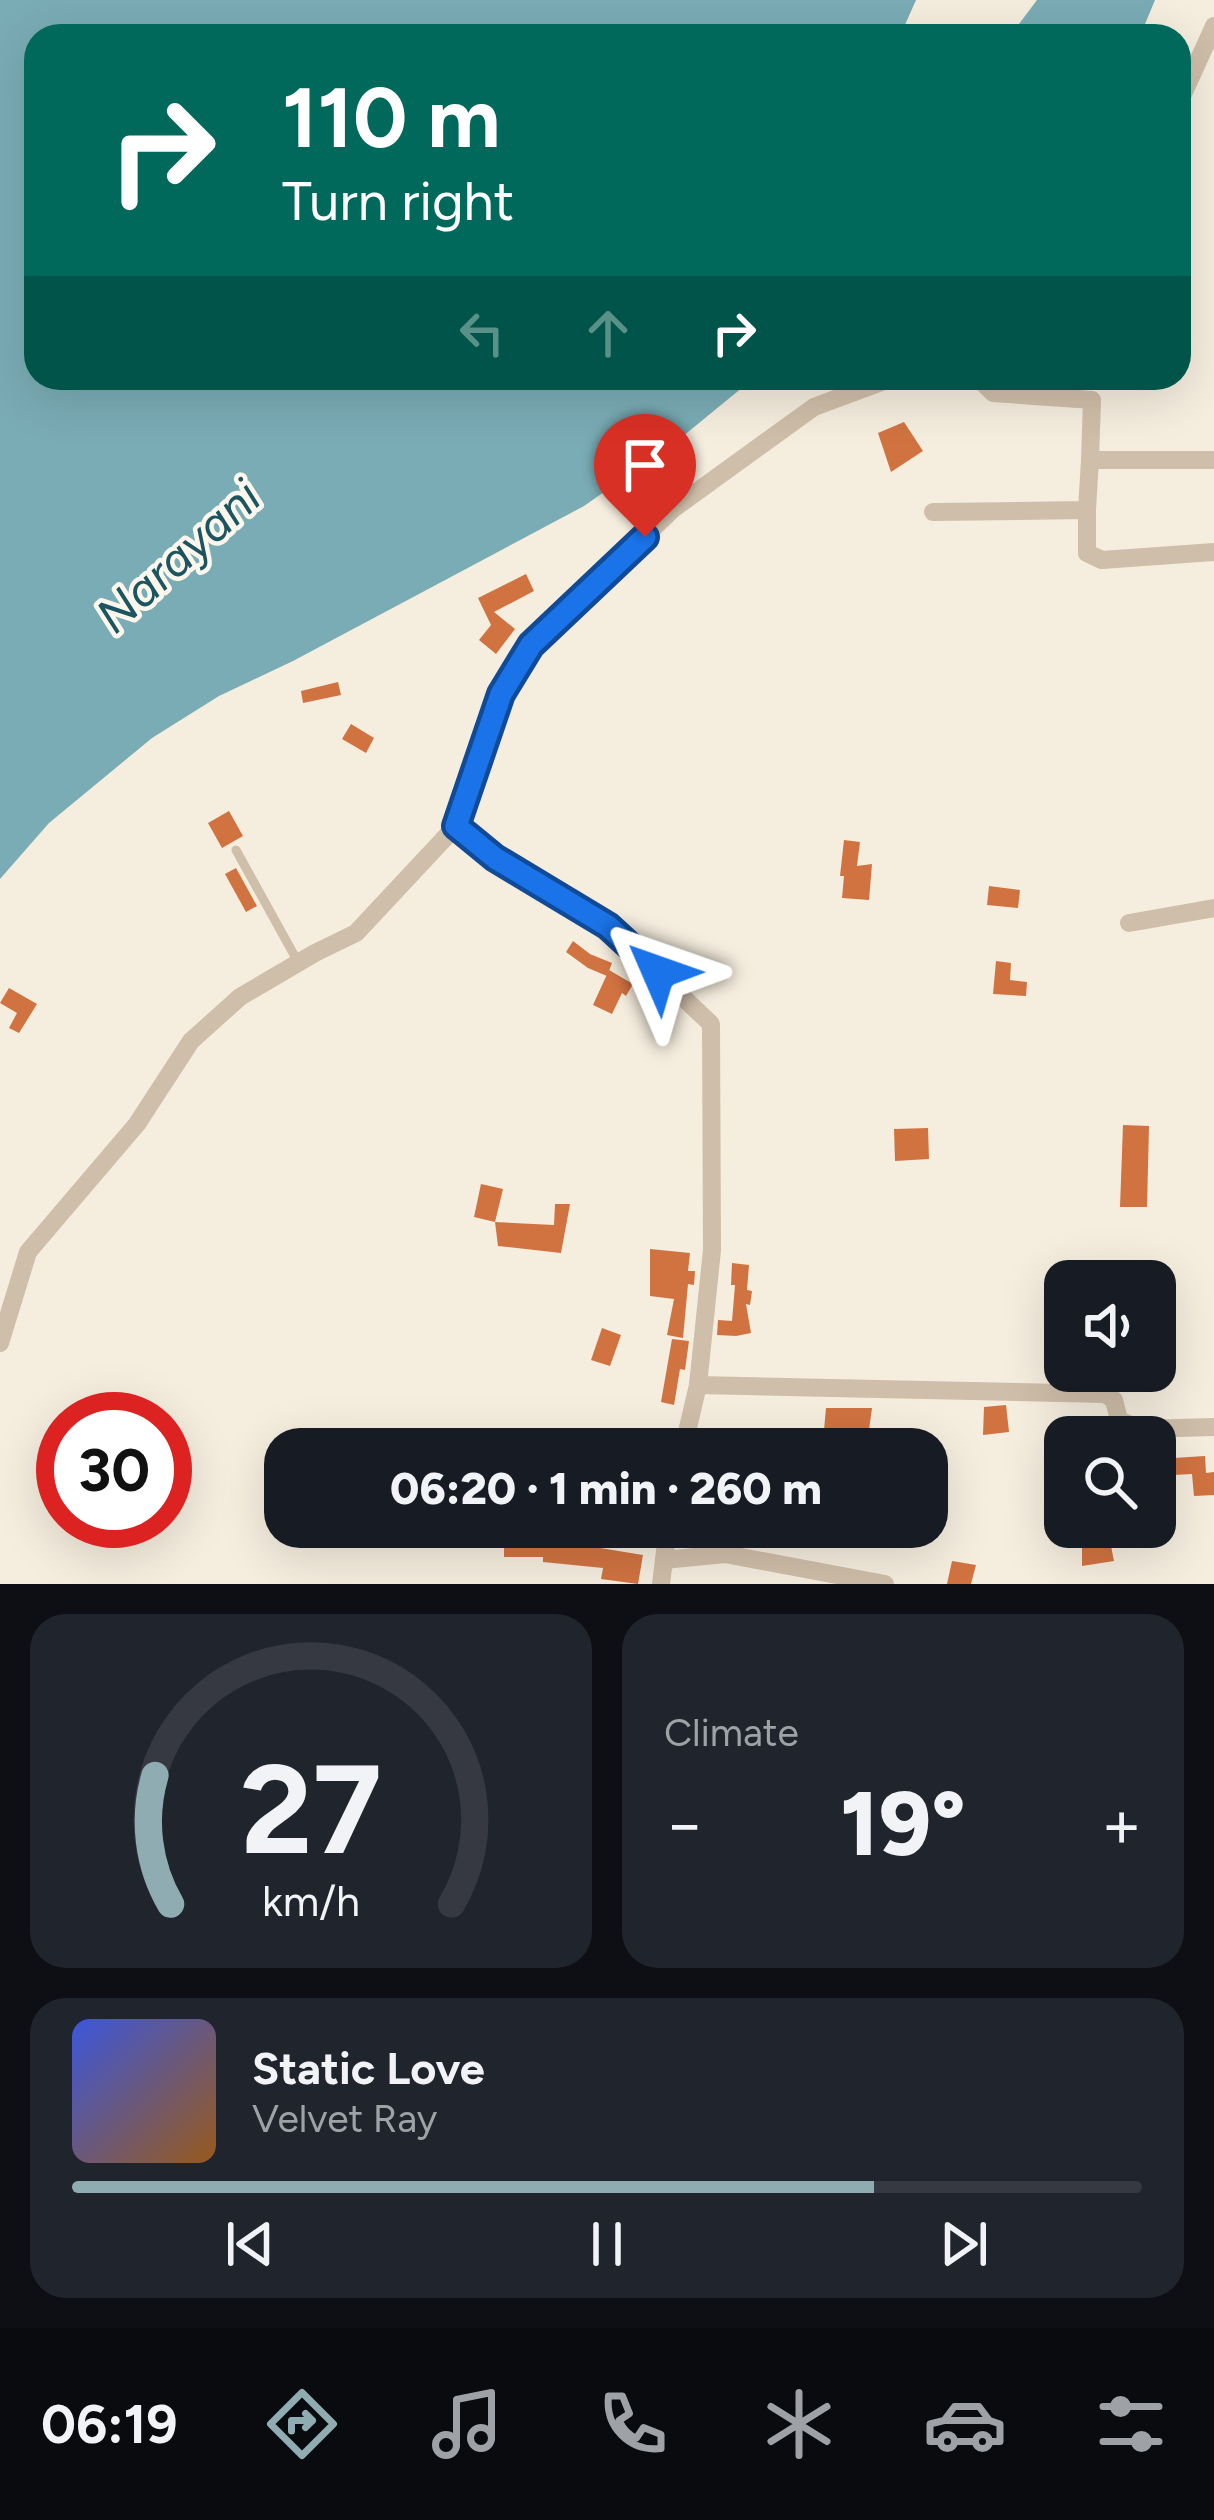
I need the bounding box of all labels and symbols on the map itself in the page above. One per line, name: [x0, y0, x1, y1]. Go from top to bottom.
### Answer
pin: [594, 414, 696, 537]
water label: Narayani: [84, 467, 273, 645]
position arrow: [595, 909, 721, 1035]
speed limit sign: 30: [36, 1392, 192, 1548]

